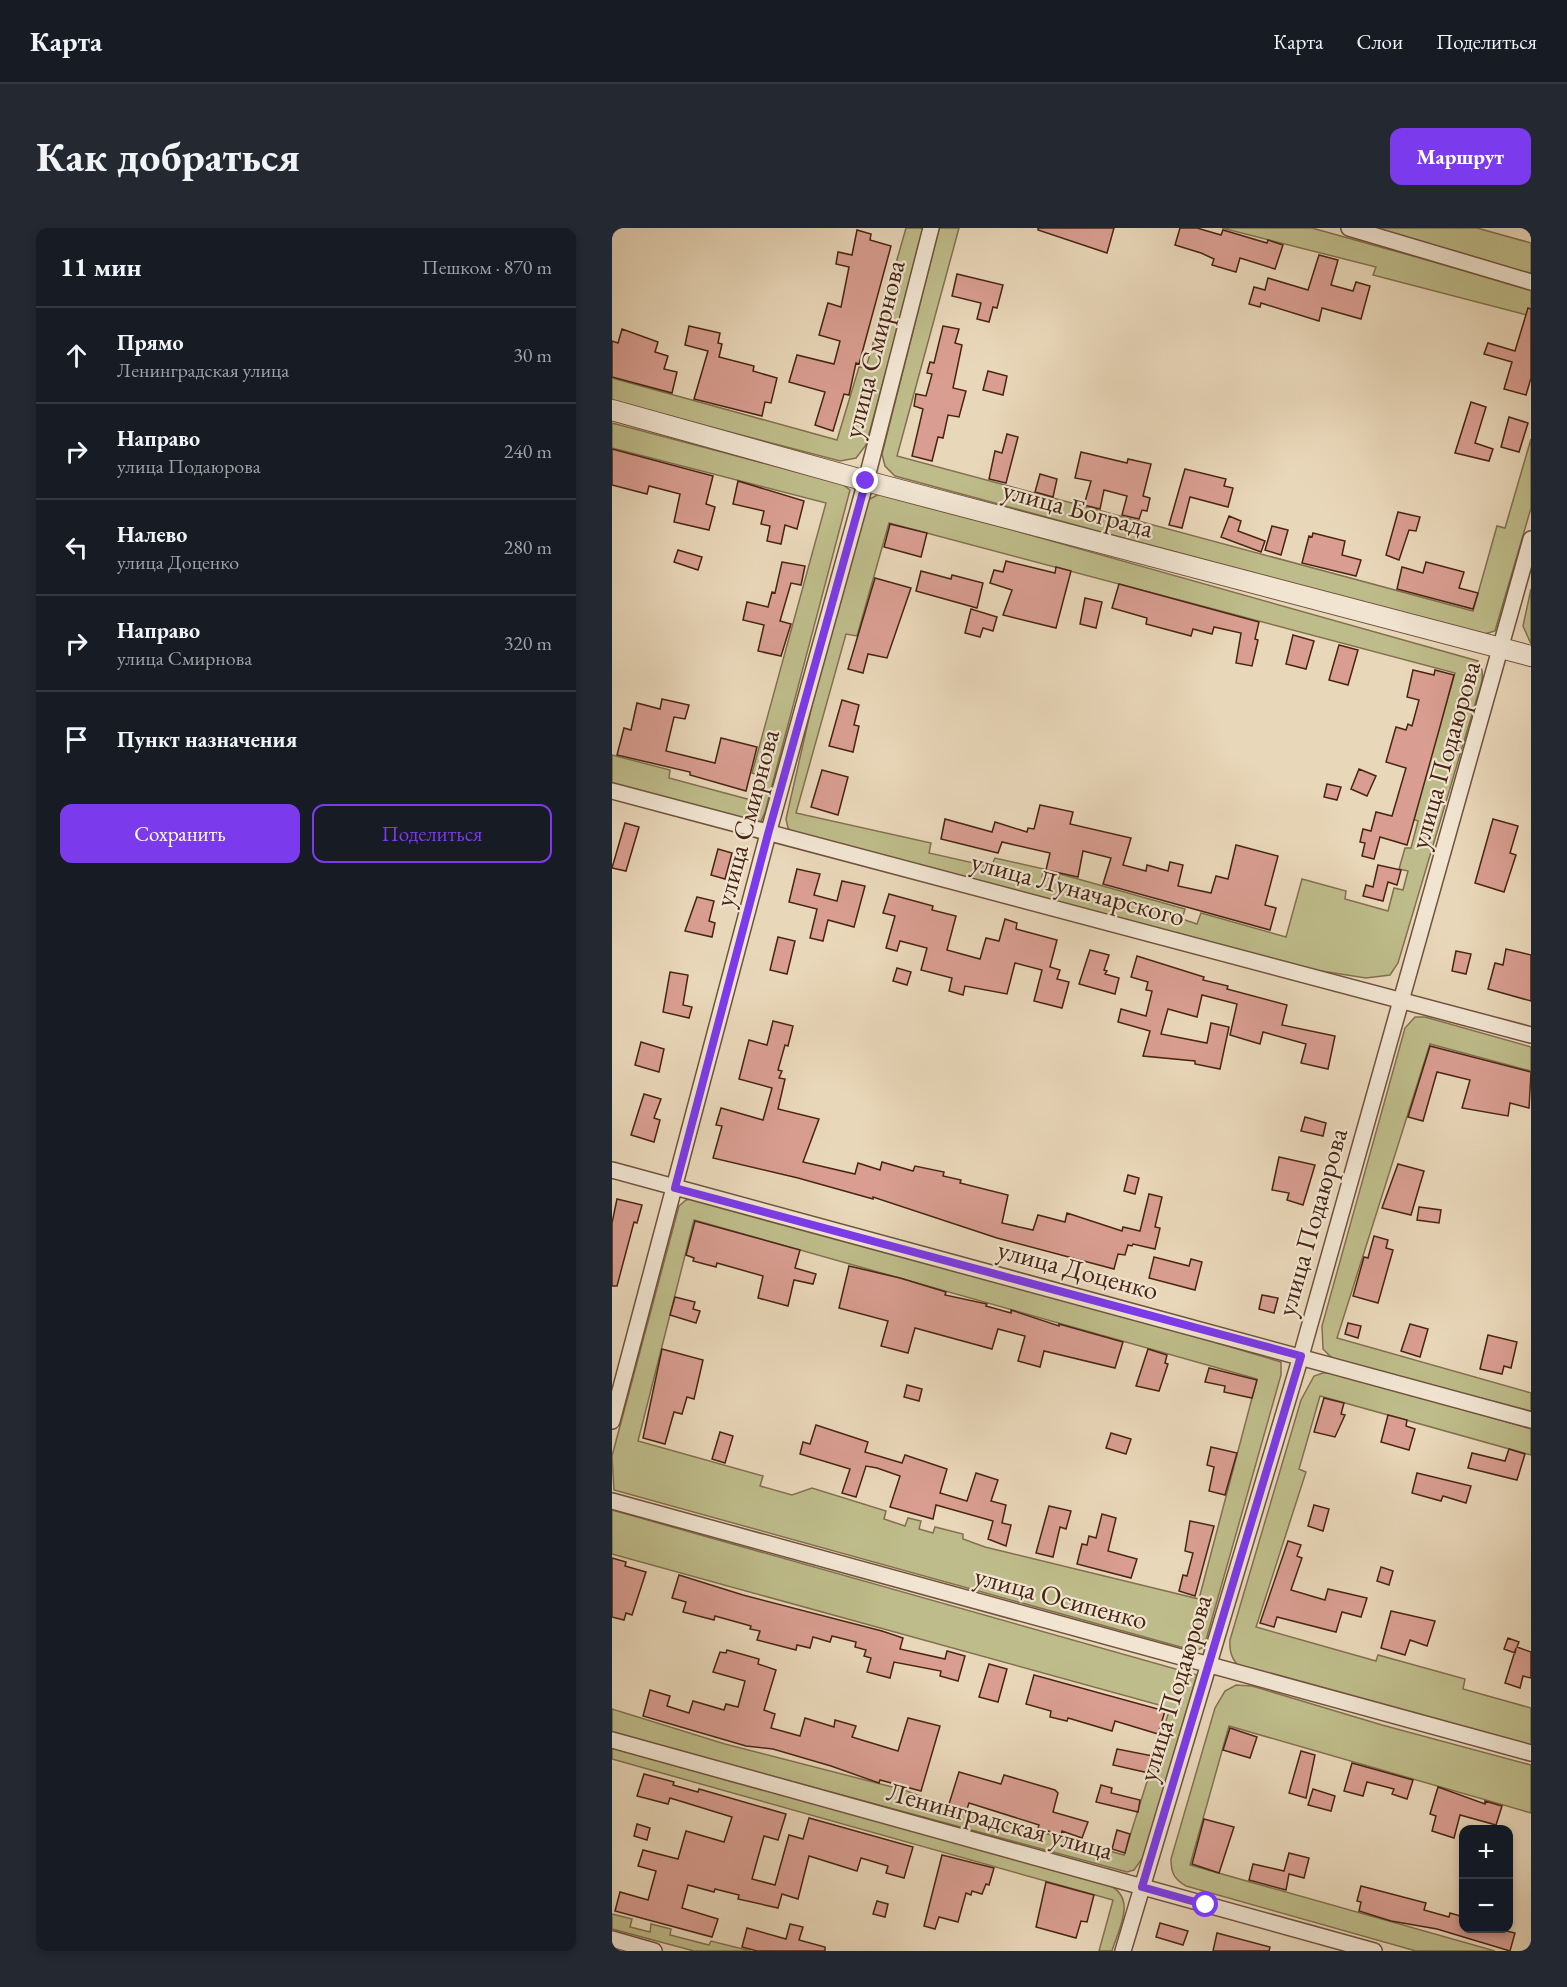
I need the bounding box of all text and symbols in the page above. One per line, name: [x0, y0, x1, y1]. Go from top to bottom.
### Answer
text: Карта: [30, 23, 102, 59]
text: Карта: [1273, 28, 1323, 55]
text: Слои: [1356, 28, 1403, 55]
text: Поделиться: [1436, 28, 1537, 55]
button: Маршрут: [1390, 128, 1531, 185]
text: Как добраться: [36, 129, 300, 184]
text: 11 мин: [60, 250, 141, 284]
text: Пешком · 870 m: [422, 254, 552, 280]
street label: улица Смирнова: [834, 256, 913, 442]
text: Прямо: [117, 328, 184, 357]
icon: ahead: [60, 339, 93, 372]
text: 30 m: [513, 342, 552, 368]
text: Ленинградская улица: [117, 357, 289, 383]
text: Направо: [117, 424, 200, 453]
icon: right: [60, 435, 93, 468]
text: 240 m: [504, 438, 552, 464]
text: улица Подаюрова: [117, 453, 261, 479]
route end: [852, 467, 878, 493]
street label: улица Бограда: [999, 472, 1158, 545]
text: Налево: [117, 520, 187, 549]
icon: left: [60, 531, 93, 564]
text: 280 m: [504, 534, 552, 560]
text: улица Доценко: [117, 549, 239, 575]
text: Направо: [117, 616, 200, 645]
icon: right: [60, 627, 93, 660]
text: 320 m: [504, 630, 552, 656]
text: улица Смирнова: [117, 645, 252, 671]
street label: улица Подаюрова: [1401, 657, 1488, 853]
icon: arrive: [60, 723, 93, 756]
text: Пункт назначения: [117, 725, 297, 754]
street label: улица Смирнова: [706, 725, 787, 911]
button: Сохранить: [60, 804, 300, 863]
button: Поделиться: [312, 804, 552, 863]
street label: улица Луначарского: [967, 843, 1189, 934]
street label: улица Подаюрова: [1268, 1124, 1355, 1320]
street label: улица Доценко: [994, 1231, 1162, 1308]
street label: улица Осипенко: [971, 1558, 1152, 1637]
street label: улица Подаюрова: [1129, 1590, 1220, 1786]
street label: Ленинградская улица: [883, 1774, 1117, 1868]
map controls: [1459, 1825, 1513, 1933]
button: +: [1459, 1825, 1513, 1879]
button: −: [1459, 1879, 1513, 1933]
route start: [1192, 1891, 1218, 1917]

